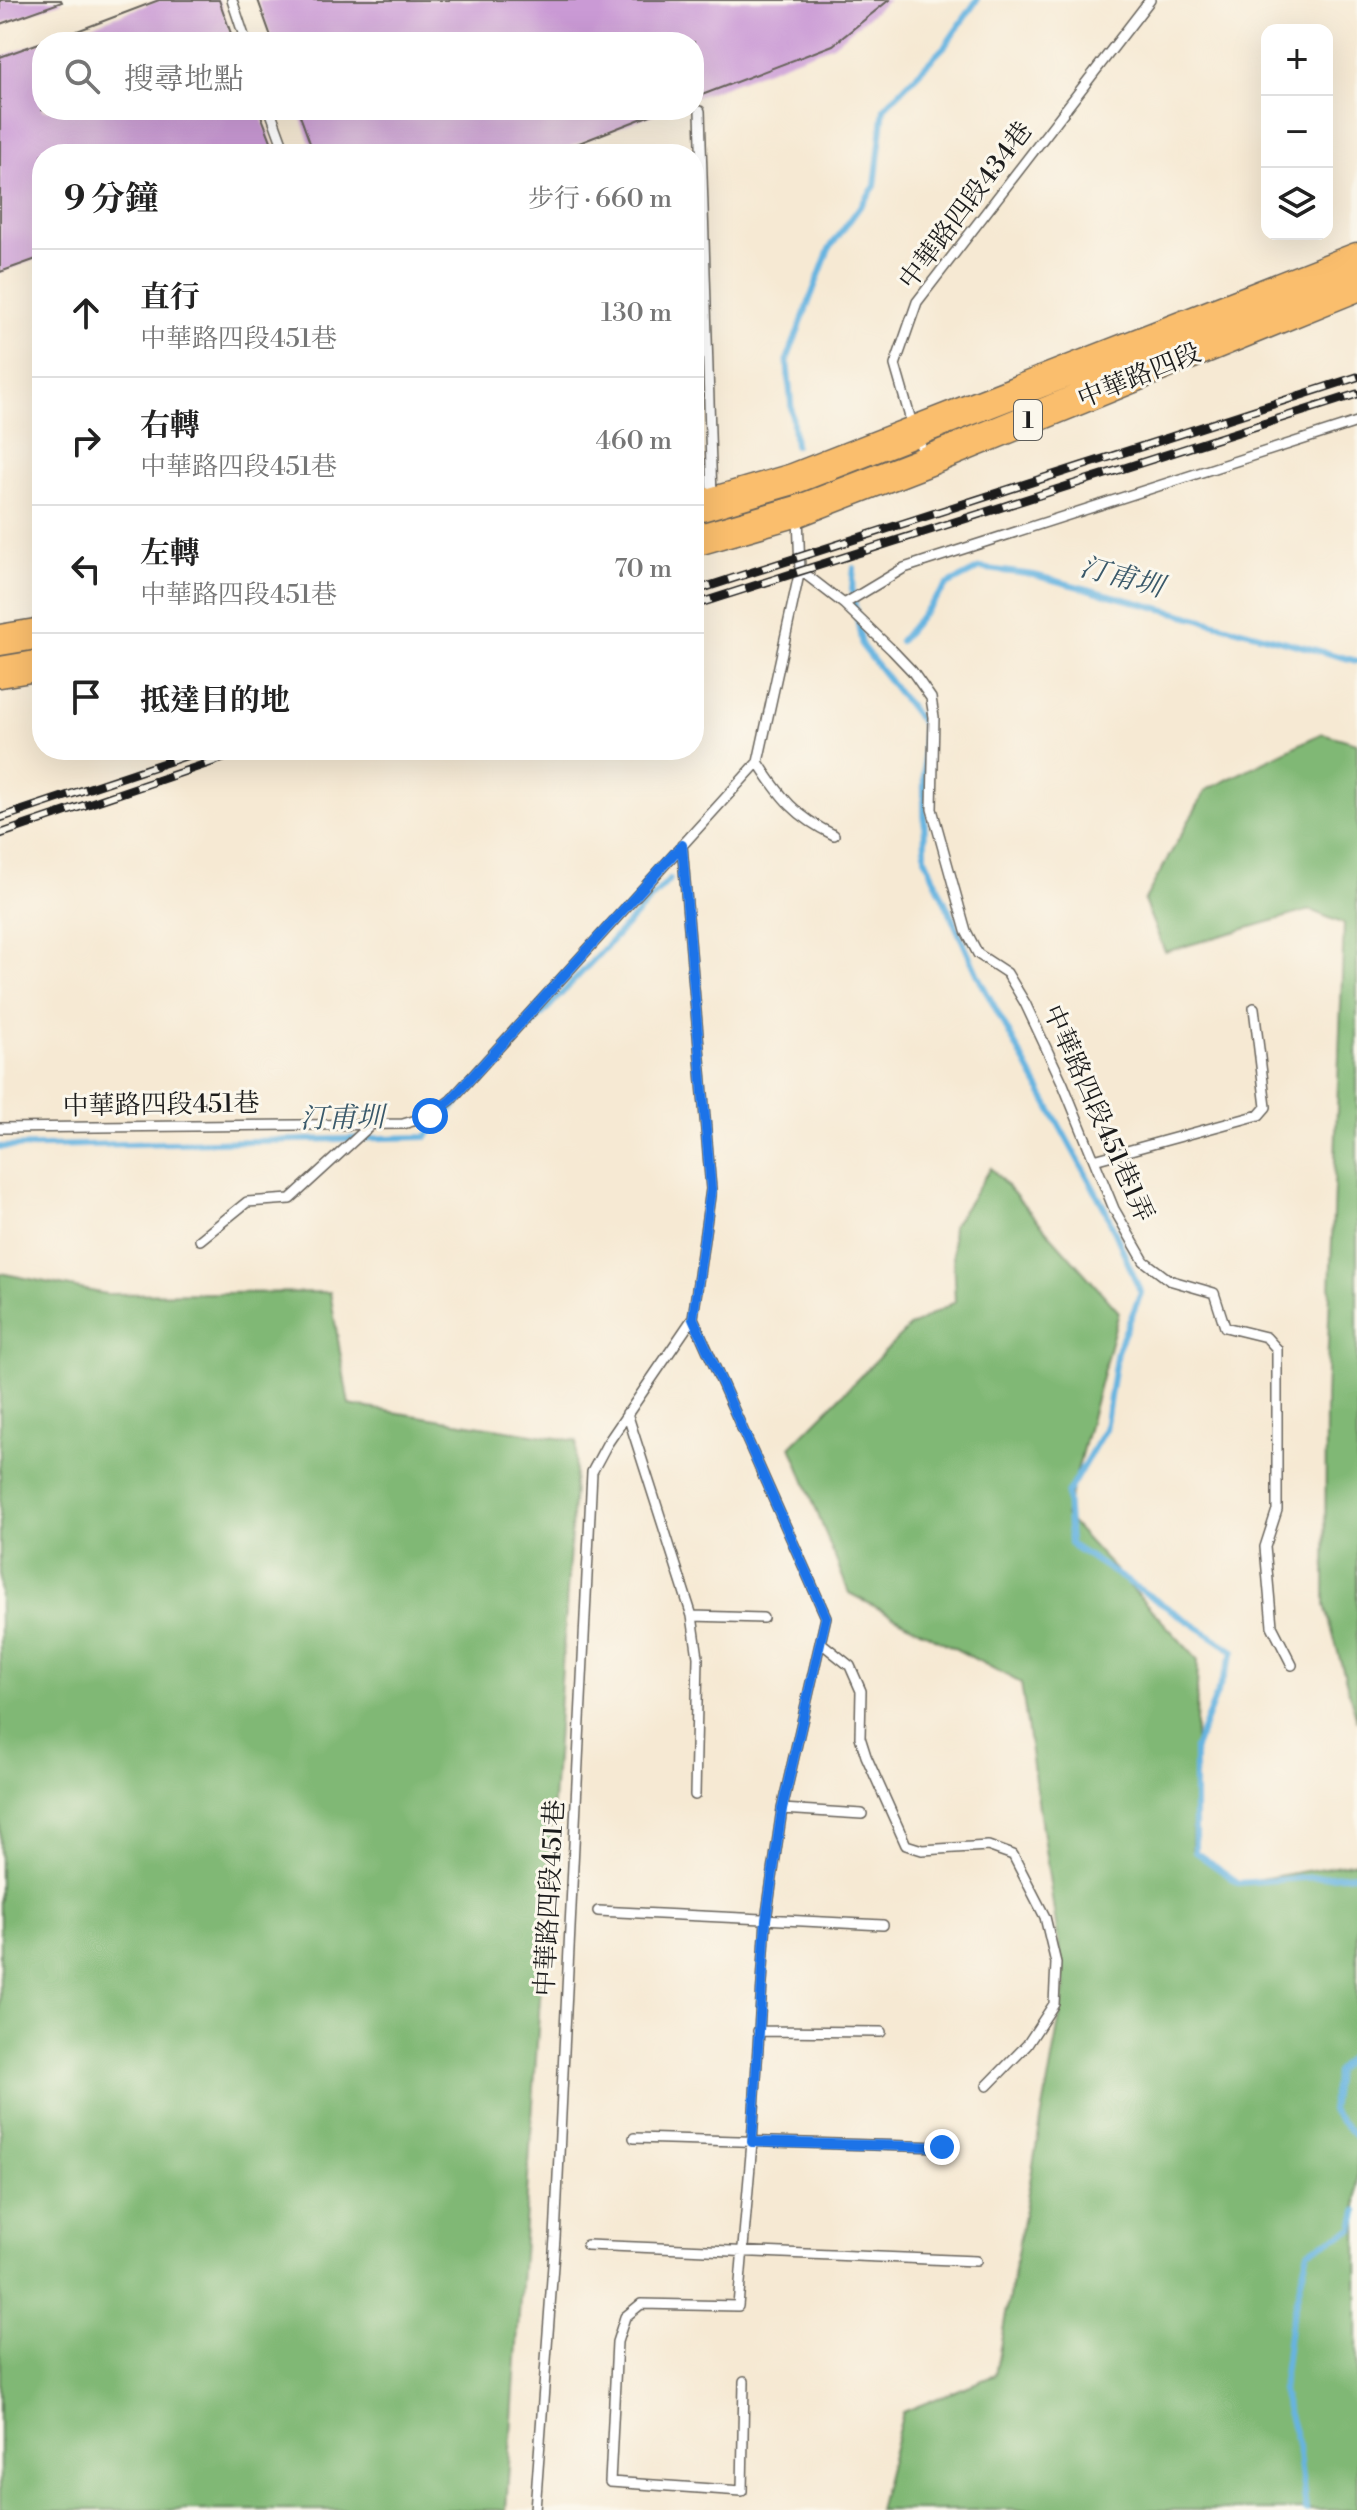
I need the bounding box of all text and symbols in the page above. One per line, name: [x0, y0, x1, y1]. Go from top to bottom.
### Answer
map controls: [1261, 24, 1333, 240]
button: +: [1261, 24, 1333, 96]
search box: [32, 32, 704, 120]
icon: search: [60, 54, 104, 98]
text: 搜尋地點: [124, 61, 244, 99]
button: −: [1261, 96, 1333, 168]
street label: 中華路四段434巷: [892, 115, 1039, 296]
button: layers: [1261, 168, 1333, 240]
text: 9 分鐘: [64, 179, 159, 221]
text: 步行 · 660 m: [528, 183, 672, 215]
text: 直行: [140, 279, 200, 317]
icon: ahead: [64, 291, 108, 335]
text: 130 m: [601, 297, 672, 329]
text: 中華路四段451巷: [140, 323, 337, 355]
street label: 中華路四段: [1073, 337, 1206, 415]
road number: 1: [1014, 400, 1042, 440]
text: 右轉: [140, 407, 200, 445]
icon: right: [64, 419, 108, 463]
text: 460 m: [595, 425, 672, 457]
text: 中華路四段451巷: [140, 451, 337, 483]
text: 左轉: [140, 535, 200, 573]
icon: left: [64, 547, 108, 591]
water label: 汀甫圳: [1077, 550, 1171, 606]
text: 70 m: [614, 553, 672, 585]
text: 中華路四段451巷: [140, 579, 337, 611]
icon: arrive: [64, 675, 108, 719]
text: 抵達目的地: [140, 682, 290, 720]
street label: 中華路四段451巷1弄: [1036, 1000, 1160, 1227]
street label: 中華路四段451巷: [62, 1087, 260, 1123]
route start: [412, 1098, 448, 1134]
water label: 汀甫圳: [300, 1100, 388, 1137]
street label: 中華路四段451巷: [529, 1799, 571, 1997]
route end: [924, 2129, 960, 2165]

